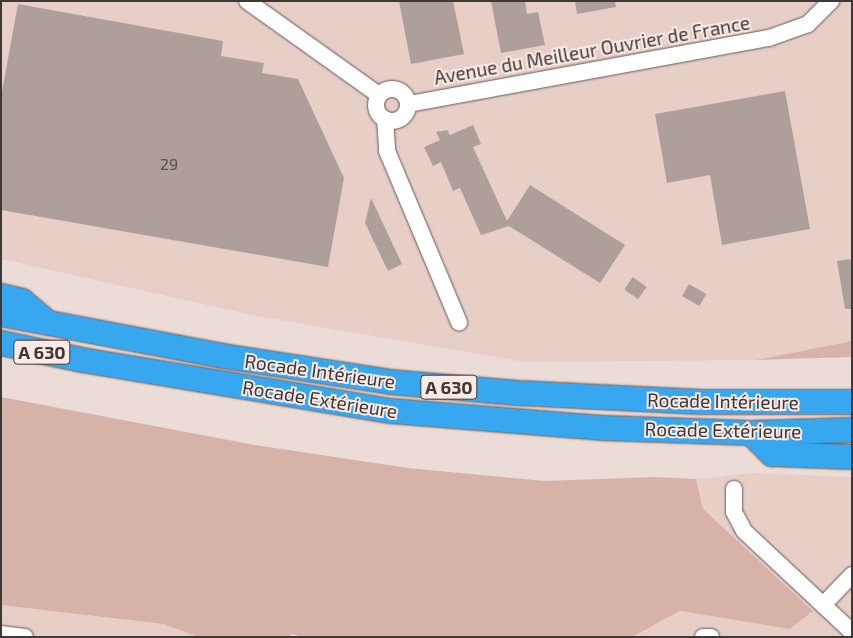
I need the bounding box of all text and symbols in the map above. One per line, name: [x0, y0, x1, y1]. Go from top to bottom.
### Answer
street label: Avenue du Meilleur Ouvrier de France: [432, 11, 752, 89]
house number: 29: [160, 154, 178, 174]
road number: A 630: [12, 337, 72, 368]
street label: Rocade Intérieure: [243, 349, 397, 393]
road number: A 630: [419, 372, 479, 402]
street label: Rocade Extérieure: [241, 375, 399, 423]
street label: Rocade Intérieure: [647, 388, 799, 414]
street label: Rocade Extérieure: [645, 417, 801, 443]

